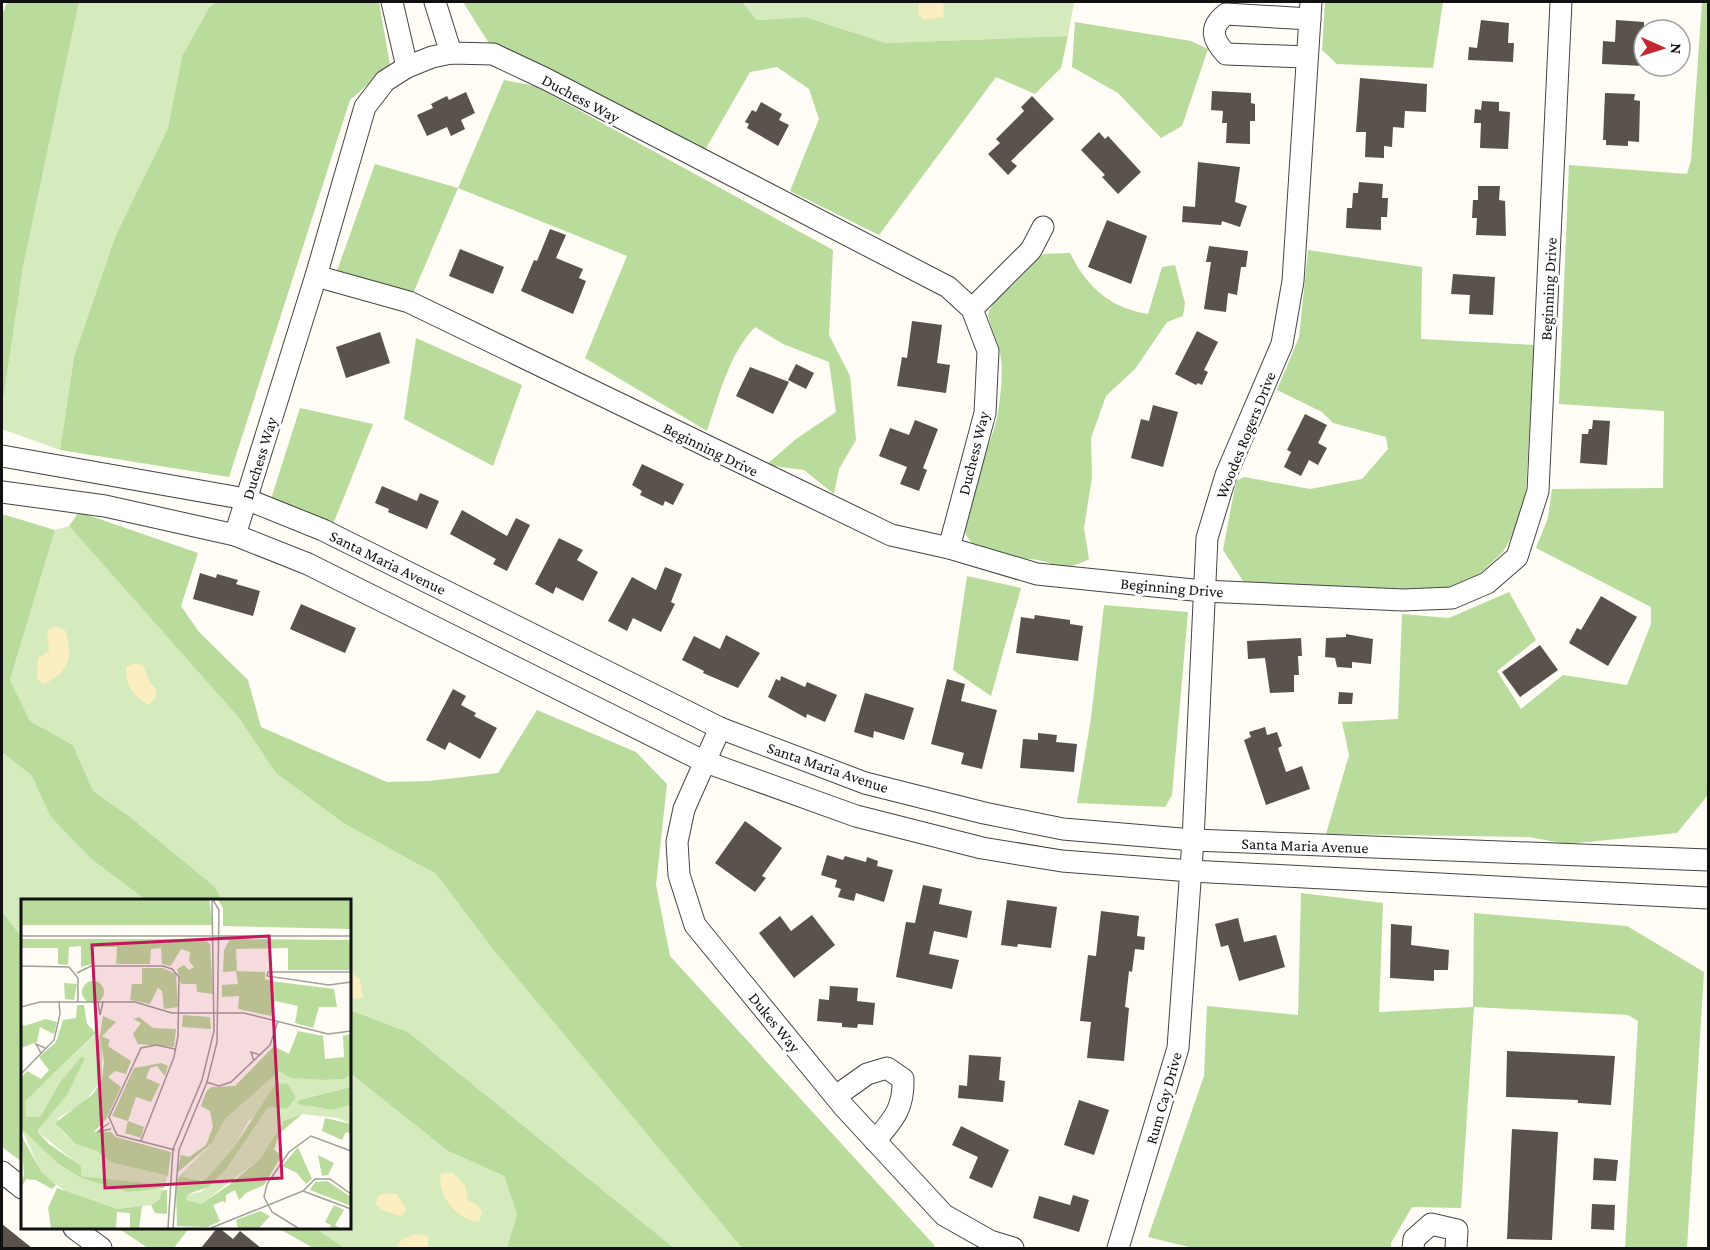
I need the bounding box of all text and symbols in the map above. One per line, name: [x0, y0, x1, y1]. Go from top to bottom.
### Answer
north arrow: [1632, 18, 1692, 78]
text: N: [1668, 43, 1685, 55]
street label: Duchess Way: [539, 71, 623, 127]
street label: Beginning Drive: [1537, 237, 1561, 341]
street label: Woodes Rogers Drive: [1212, 369, 1280, 502]
street label: Duchess Way: [955, 409, 993, 497]
street label: Duchess Way: [239, 414, 281, 502]
street label: Beginning Drive: [660, 419, 761, 481]
street label: Santa Maria Avenue: [327, 527, 449, 598]
street label: Beginning Drive: [1120, 575, 1224, 601]
street label: Santa Maria Avenue: [765, 739, 891, 796]
street label: Santa Maria Avenue: [1241, 835, 1369, 856]
inset map: [21, 899, 351, 1229]
street label: Dukes Way: [745, 989, 804, 1057]
street label: Rum Cay Drive: [1142, 1050, 1186, 1146]

